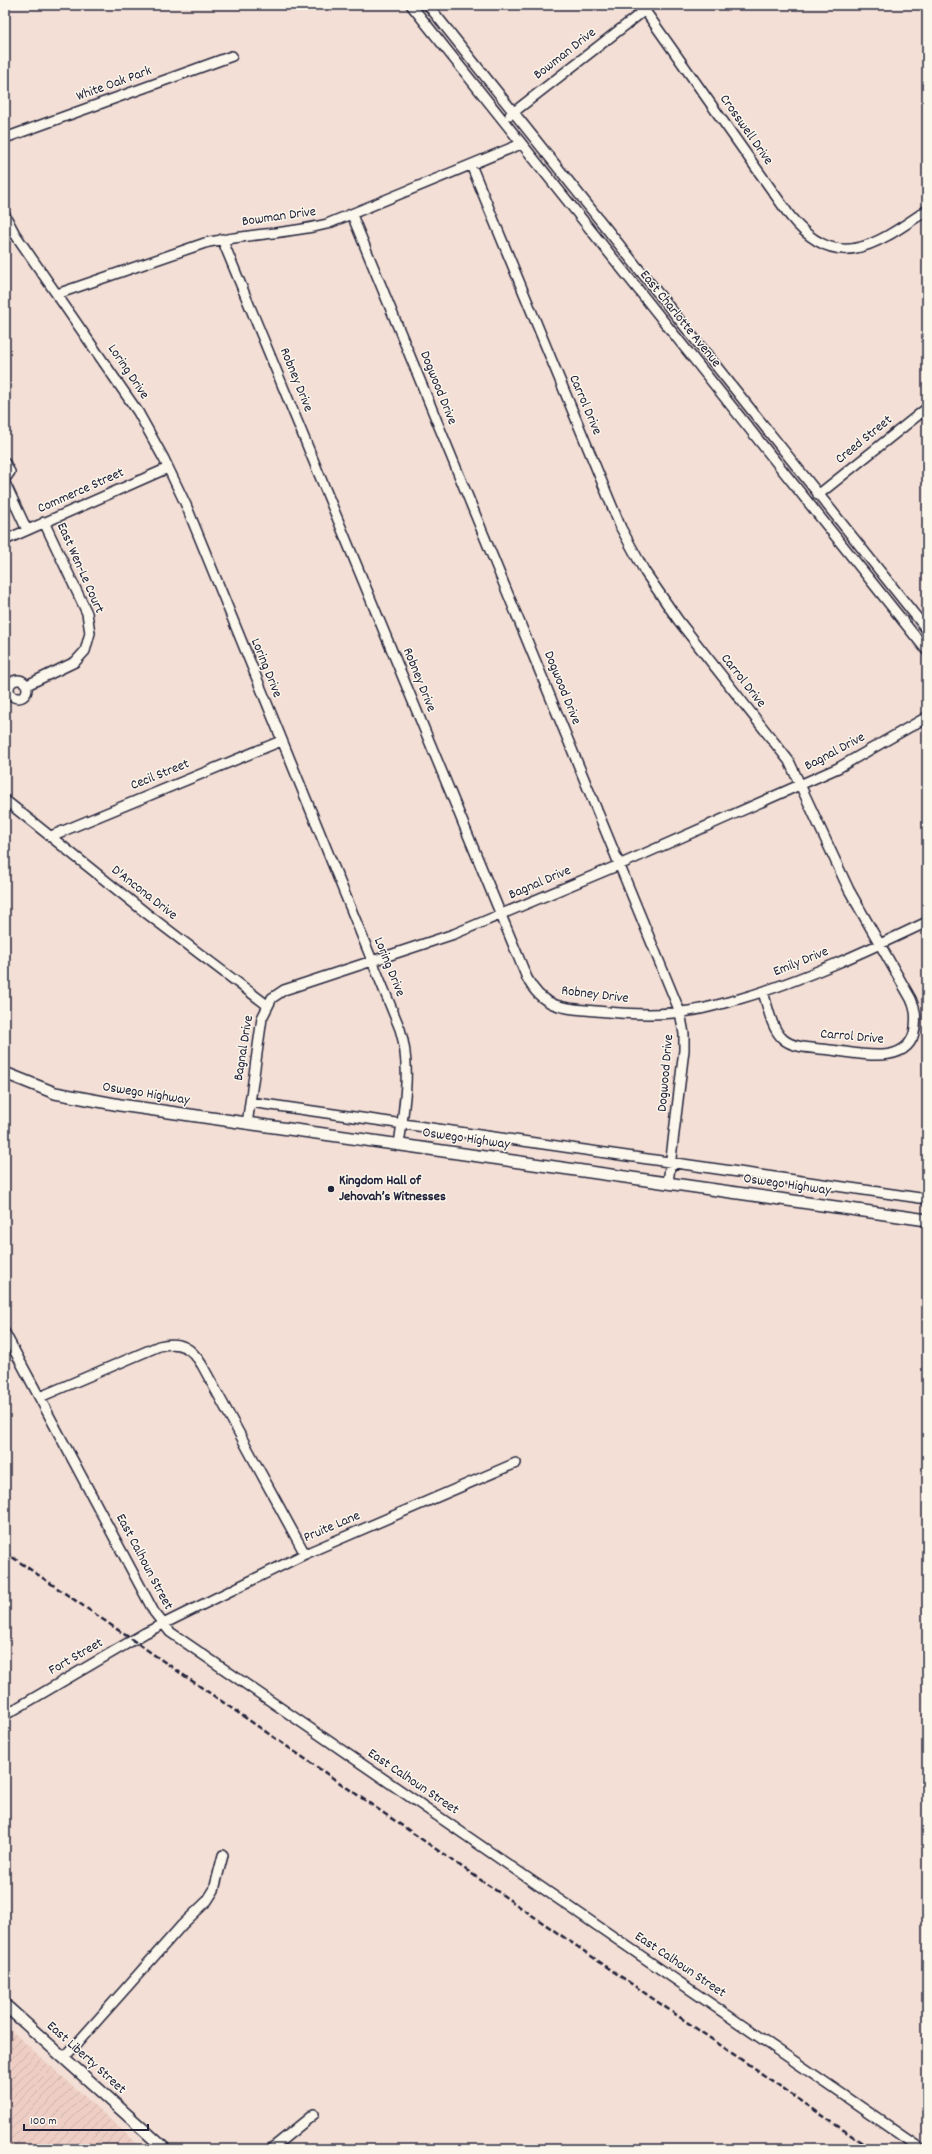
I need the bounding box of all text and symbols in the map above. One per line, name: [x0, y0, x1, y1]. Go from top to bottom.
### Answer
street label: Bowman Drive: [529, 23, 601, 85]
street label: White Oak Park: [73, 61, 155, 107]
street label: Crosswell Drive: [714, 91, 778, 169]
street label: Bowman Drive: [241, 202, 317, 232]
street label: East Charlotte Avenue: [635, 266, 725, 372]
street label: Loring Drive: [102, 341, 154, 403]
street label: Robney Drive: [274, 345, 318, 415]
street label: Dogwood Drive: [414, 348, 462, 428]
street label: Carrol Drive: [563, 372, 607, 438]
street label: Creed Street: [831, 411, 897, 469]
street label: Commerce Street: [35, 463, 127, 519]
street label: East Wen-Le Court: [51, 519, 109, 617]
street label: Loring Drive: [245, 635, 287, 701]
street label: Robney Drive: [397, 645, 441, 715]
street label: Dogwood Drive: [538, 648, 586, 728]
street label: Carrol Drive: [716, 650, 770, 712]
street label: Bagnal Drive: [801, 728, 869, 776]
street label: Cecil Street: [128, 754, 192, 796]
street label: D'Ancona Drive: [107, 861, 181, 925]
street label: Bagnal Drive: [506, 861, 574, 905]
street label: Loring Drive: [368, 934, 410, 1000]
street label: Emily Drive: [770, 942, 832, 982]
street label: Robney Drive: [560, 981, 630, 1009]
street label: Bagnal Drive: [229, 1014, 259, 1082]
street label: Carrol Drive: [819, 1024, 885, 1050]
street label: Dogwood Drive: [653, 1033, 679, 1113]
street label: Oswego Highway: [101, 1077, 191, 1111]
street label: Oswego Highway: [421, 1123, 511, 1155]
street label: Oswego Highway: [742, 1169, 832, 1201]
place label: Kingdom Hall of Jehovah’s Witnesses: [339, 1171, 446, 1207]
marker: Kingdom Hall of Jehovah’s Witnesses: [326, 1184, 336, 1194]
street label: Pruite Lane: [301, 1506, 363, 1548]
street label: East Calhoun Street: [110, 1510, 178, 1614]
street label: Fort Street: [45, 1633, 107, 1681]
street label: East Calhoun Street: [363, 1744, 463, 1820]
street label: East Calhoun Street: [630, 1927, 730, 2003]
street label: East Liberty Street: [42, 2017, 130, 2099]
scale bar: [24, 2106, 148, 2132]
text: 100 m: [30, 2113, 57, 2130]

